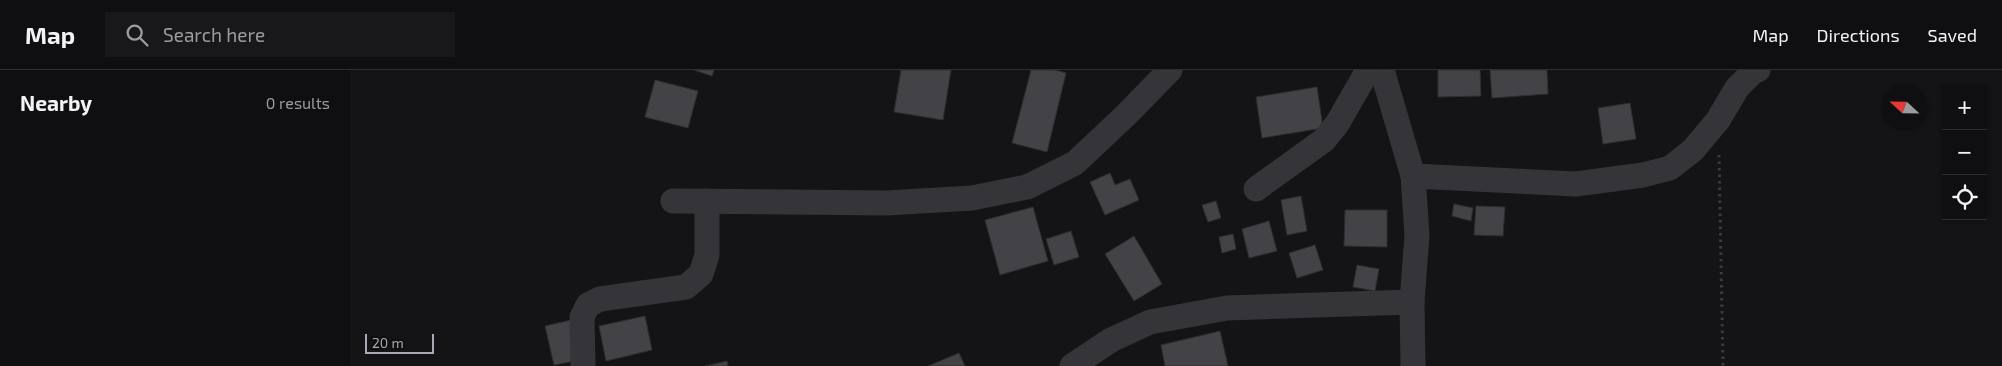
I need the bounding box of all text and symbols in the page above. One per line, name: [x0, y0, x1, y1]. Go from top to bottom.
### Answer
search box: [105, 12, 455, 57]
text: Map: [25, 20, 75, 49]
icon: search: [123, 21, 151, 49]
text: Search here: [163, 23, 265, 46]
text: Map: [1752, 24, 1789, 46]
text: Directions: [1817, 24, 1900, 46]
text: Saved: [1928, 24, 1977, 46]
north arrow: [1882, 85, 1927, 130]
map controls: [1942, 85, 1987, 220]
button: +: [1942, 85, 1987, 130]
text: Nearby: [20, 90, 92, 115]
text: 0 results: [266, 93, 330, 112]
button: −: [1942, 130, 1987, 175]
button: locate: [1942, 175, 1987, 220]
scale bar: [365, 331, 434, 354]
text: 20 m: [372, 334, 404, 351]

